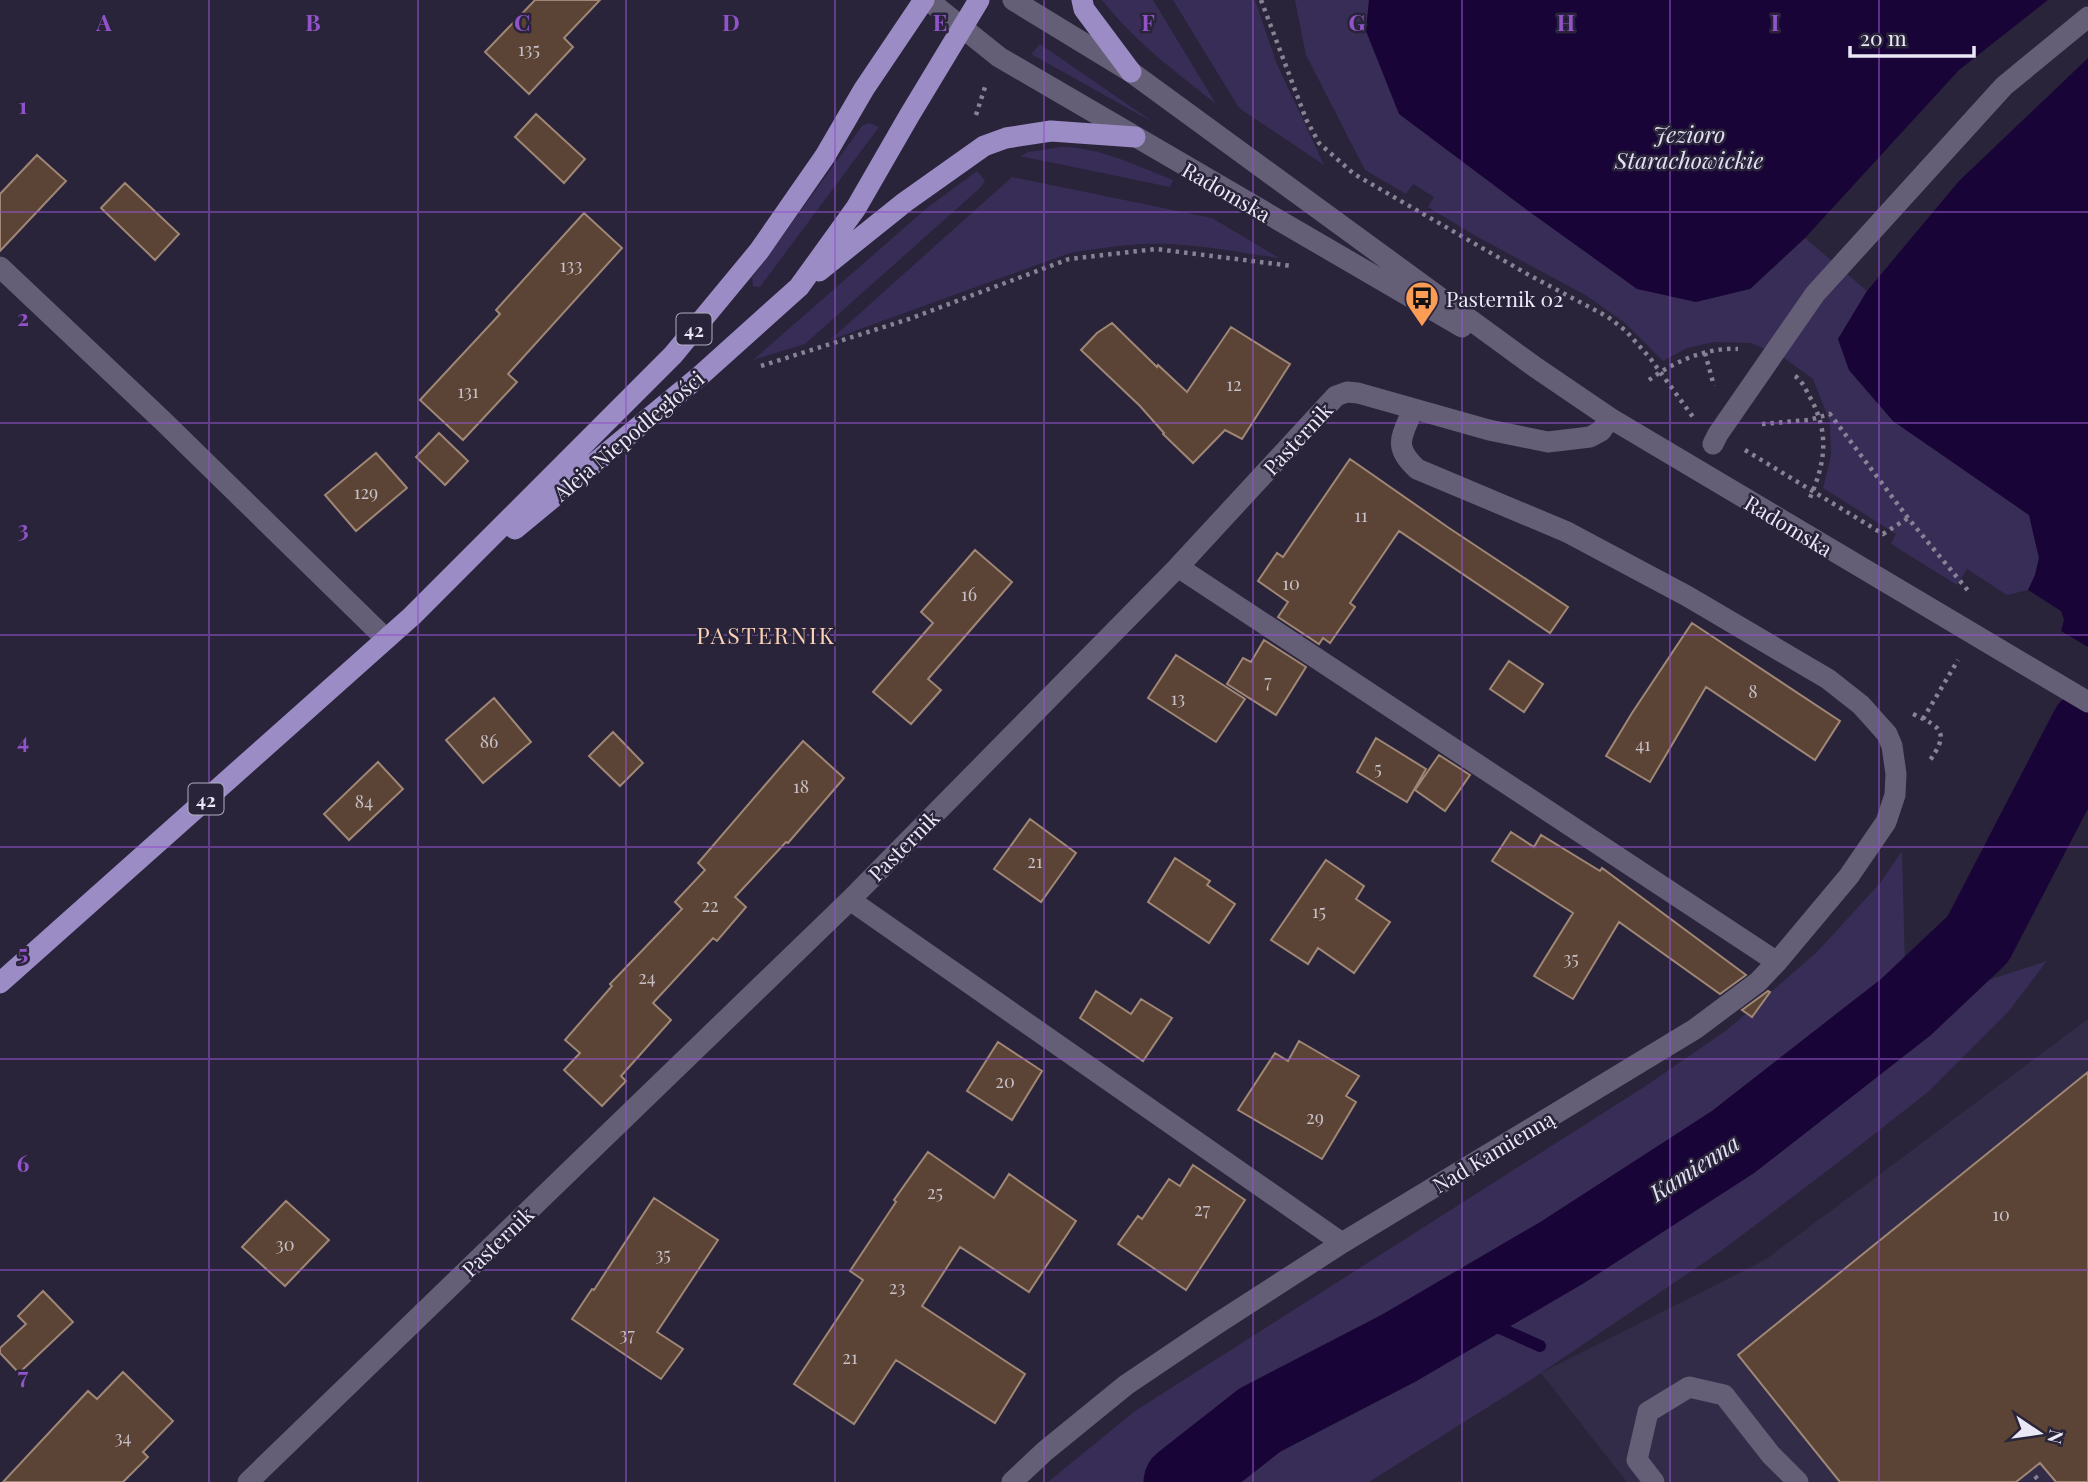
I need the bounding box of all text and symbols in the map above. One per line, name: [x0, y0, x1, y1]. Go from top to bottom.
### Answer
text: A: [95, 6, 112, 37]
text: B: [305, 6, 321, 37]
text: C: [514, 6, 530, 37]
text: D: [722, 6, 740, 37]
text: E: [933, 6, 947, 37]
text: F: [1141, 6, 1155, 37]
text: G: [1349, 6, 1366, 37]
text: H: [1557, 6, 1575, 37]
text: I: [1771, 6, 1779, 37]
scale bar: [1850, 14, 1974, 58]
text: 20 m: [1860, 23, 1907, 51]
house number: 135: [518, 37, 540, 61]
text: 1: [19, 89, 28, 120]
water label: Jezioro Starachowickie: [1614, 118, 1763, 175]
street label: Radomska: [1178, 154, 1277, 228]
house number: 133: [560, 253, 582, 277]
bus stop icon: Pasternik 02: [1403, 279, 1441, 328]
place label: Pasternik 02: [1446, 284, 1563, 312]
text: 2: [17, 301, 29, 332]
road number: 42: [676, 314, 712, 344]
street label: Aleja Niepodległości: [546, 364, 709, 507]
house number: 12: [1226, 372, 1242, 396]
house number: 131: [457, 379, 479, 403]
street label: Pasternik: [1256, 395, 1338, 480]
house number: 129: [354, 480, 378, 504]
street label: Radomska: [1740, 488, 1839, 562]
house number: 11: [1354, 503, 1368, 527]
text: 3: [17, 512, 29, 543]
house number: 10: [1282, 571, 1300, 595]
house number: 16: [961, 582, 977, 606]
district label: PASTERNIK: [696, 619, 836, 650]
house number: 7: [1264, 669, 1272, 693]
house number: 8: [1748, 679, 1758, 703]
house number: 13: [1171, 686, 1185, 710]
text: 4: [17, 724, 29, 755]
house number: 86: [480, 729, 498, 753]
house number: 41: [1635, 732, 1651, 756]
house number: 5: [1374, 756, 1382, 780]
house number: 18: [793, 774, 809, 798]
road number: 42: [188, 784, 224, 814]
house number: 84: [355, 789, 373, 813]
street label: Pasternik: [861, 803, 945, 887]
house number: 21: [1027, 849, 1043, 873]
house number: 22: [701, 893, 719, 917]
house number: 15: [1312, 899, 1326, 923]
text: 5: [18, 936, 28, 967]
house number: 35: [1563, 946, 1579, 970]
house number: 24: [638, 965, 656, 989]
house number: 20: [995, 1069, 1015, 1093]
street label: Nad Kamienną: [1427, 1103, 1560, 1198]
house number: 29: [1306, 1105, 1324, 1129]
water label: Kamienna: [1642, 1126, 1745, 1208]
text: 6: [17, 1147, 30, 1178]
house number: 25: [927, 1180, 943, 1204]
house number: 27: [1194, 1197, 1211, 1221]
street label: Pasternik: [455, 1199, 539, 1282]
house number: 10: [1992, 1202, 2010, 1226]
house number: 30: [276, 1232, 294, 1256]
house number: 35: [655, 1242, 671, 1266]
house number: 23: [889, 1275, 905, 1299]
house number: 37: [619, 1322, 635, 1346]
house number: 21: [842, 1345, 858, 1369]
text: 7: [18, 1359, 29, 1390]
north arrow: [2004, 1398, 2074, 1468]
house number: 34: [114, 1425, 132, 1449]
text: N: [2042, 1427, 2071, 1447]

